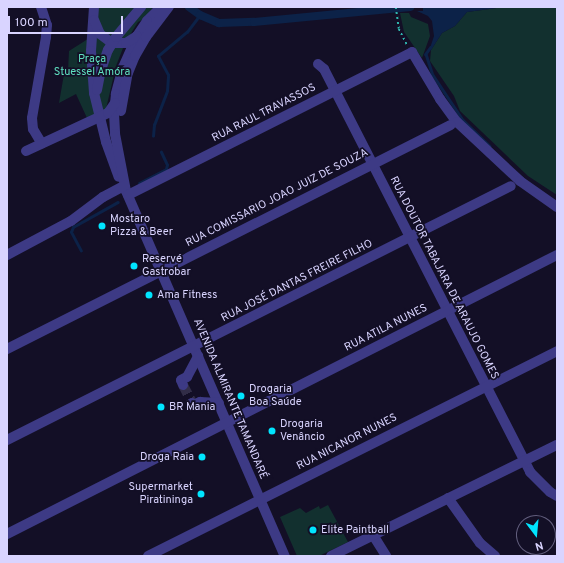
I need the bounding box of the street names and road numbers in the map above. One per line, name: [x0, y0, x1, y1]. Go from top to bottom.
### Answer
street label: RUA RAUL TRAVASSOS: [209, 81, 319, 145]
street label: RUA COMISSARIO JOAO JUIZ DE SOUZA: [183, 146, 371, 250]
street label: RUA DOUTOR TABAJARA DE ARAUJO GOMES: [386, 174, 502, 382]
street label: RUA JOSÉ DANTAS FREIRE FILHO: [219, 237, 375, 325]
street label: RUA ATILA NUNES: [342, 301, 430, 355]
street label: AVENIDA ALMIRANTE TAMANDARÉ: [190, 316, 270, 482]
street label: RUA NICANOR NUNES: [294, 411, 400, 473]

